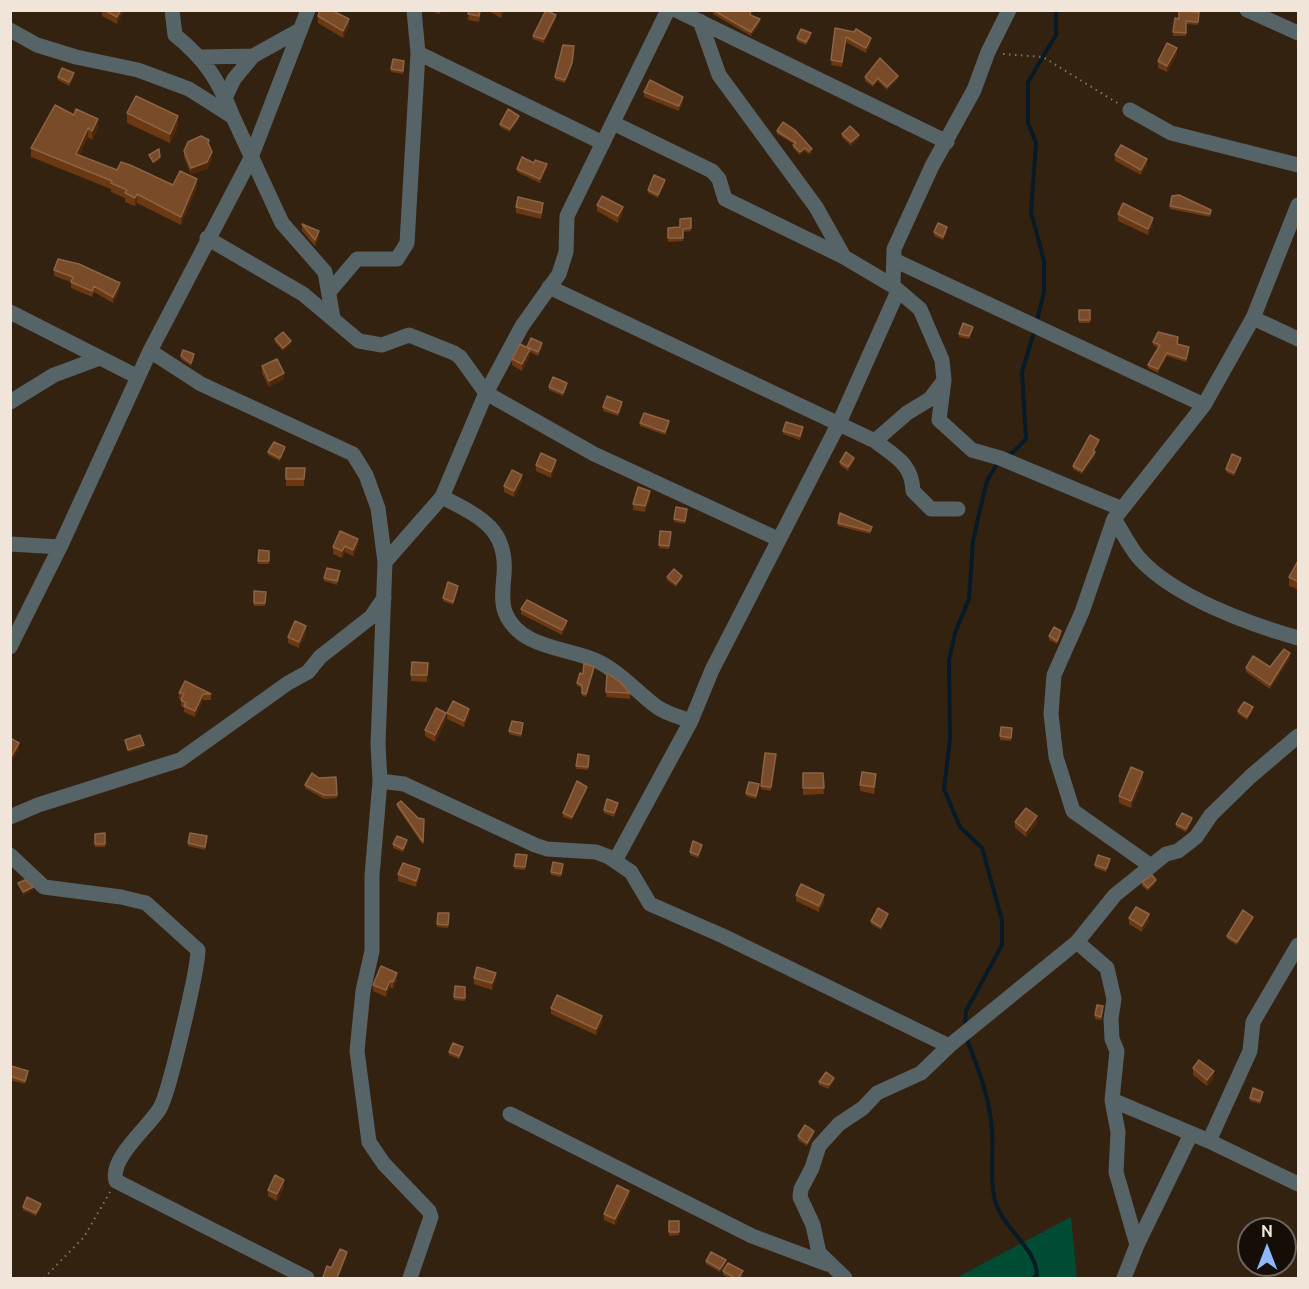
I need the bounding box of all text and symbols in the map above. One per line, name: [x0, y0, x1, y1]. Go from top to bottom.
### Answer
north arrow: [1237, 1217, 1297, 1277]
text: N: [1261, 1222, 1273, 1240]

